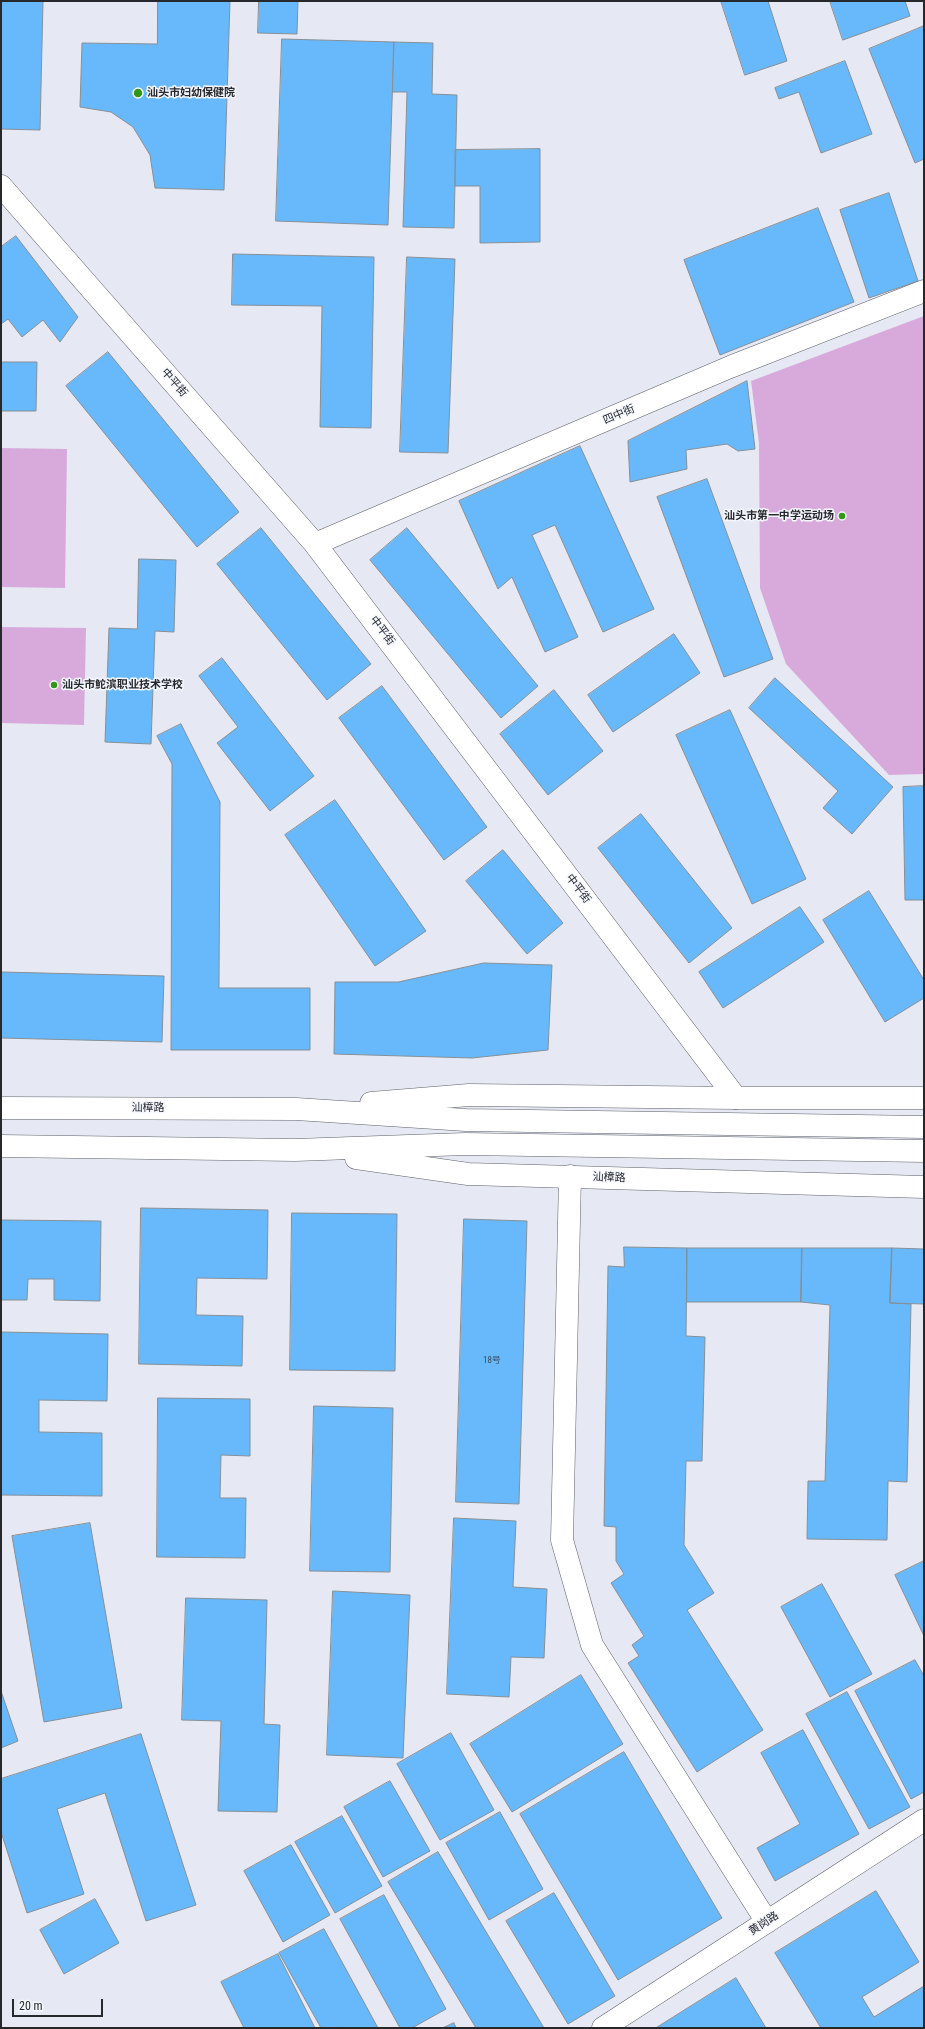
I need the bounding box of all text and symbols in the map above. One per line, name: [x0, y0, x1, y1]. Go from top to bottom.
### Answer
place label: 汕头市妇幼保健院: [147, 86, 235, 100]
marker: 汕头市妇幼保健院: [132, 87, 144, 99]
street label: 中平街: [158, 366, 190, 400]
street label: 四中街: [601, 402, 637, 428]
place label: 汕头市第一中学运动场: [724, 509, 834, 523]
marker: 汕头市第一中学运动场: [837, 511, 847, 521]
street label: 中平街: [367, 614, 397, 648]
place label: 汕头市鮀滨职业技术学校: [62, 678, 183, 692]
marker: 汕头市鮀滨职业技术学校: [49, 680, 59, 690]
street label: 中平街: [563, 872, 593, 906]
street label: 汕樟路: [132, 1101, 164, 1115]
street label: 汕樟路: [592, 1171, 626, 1185]
house number: 18号: [483, 1356, 501, 1366]
street label: 黄岗路: [747, 1909, 781, 1939]
scale bar: [14, 1991, 105, 2017]
text: 20 m: [19, 1999, 43, 2013]

